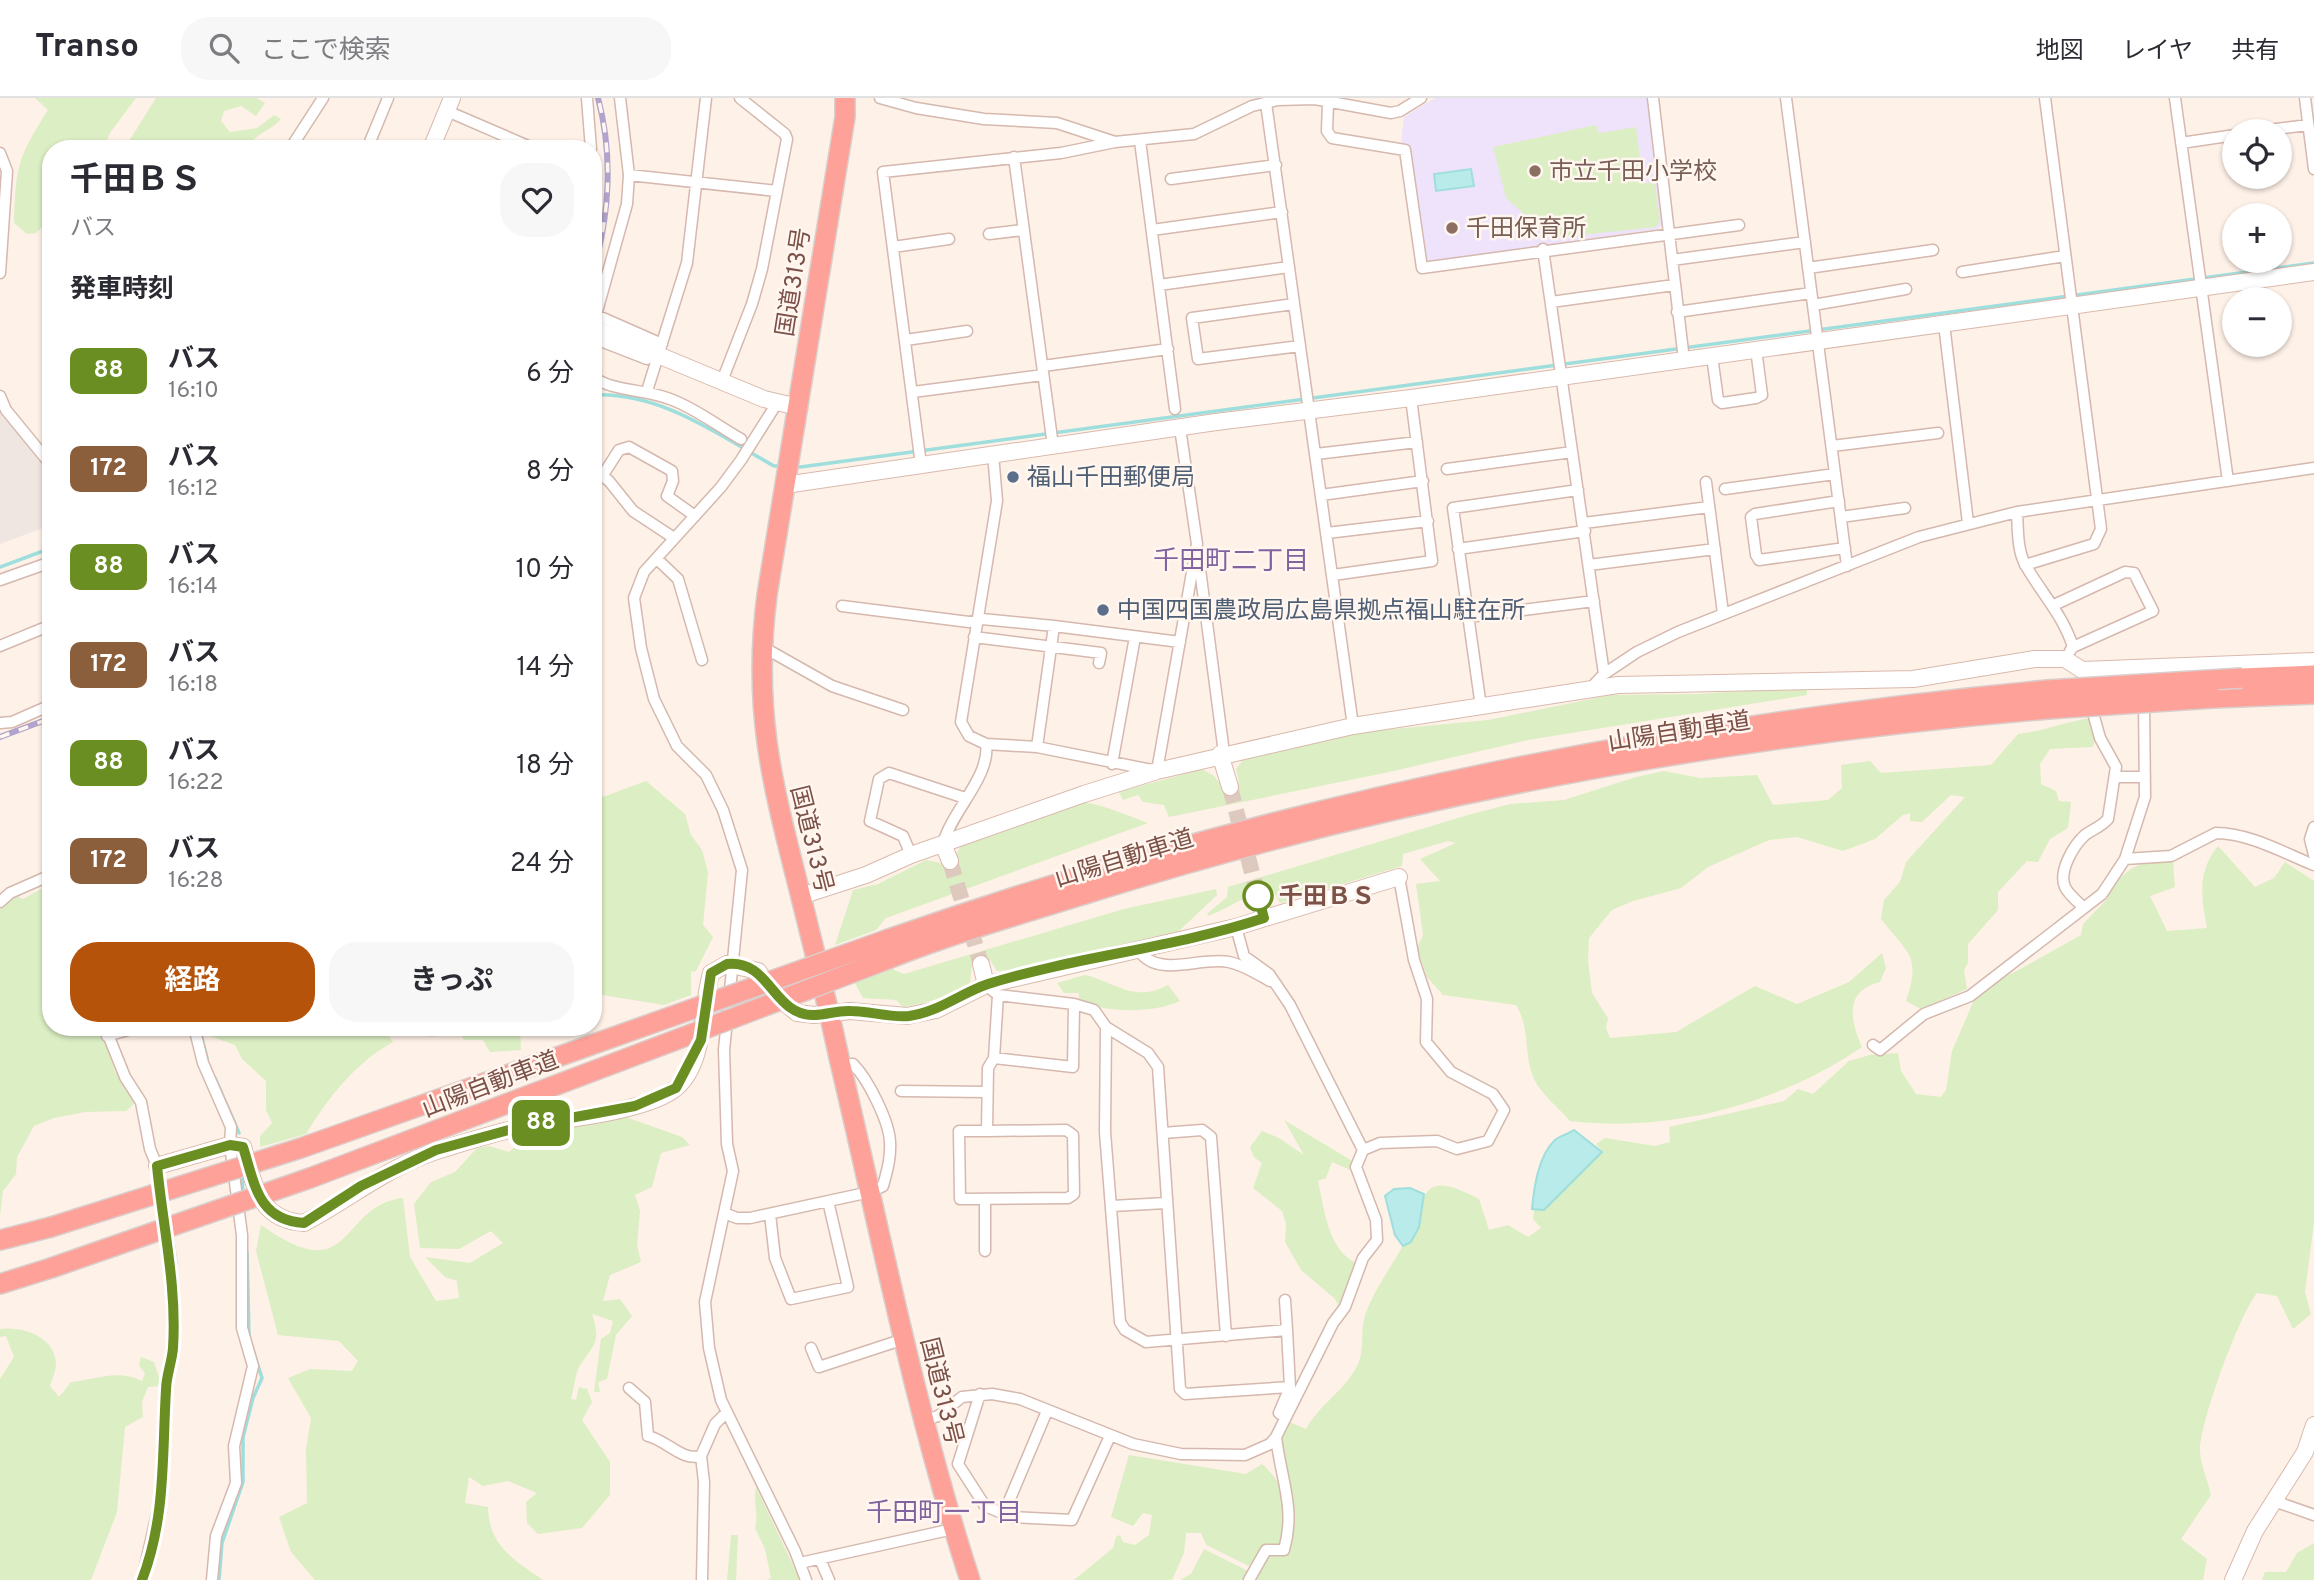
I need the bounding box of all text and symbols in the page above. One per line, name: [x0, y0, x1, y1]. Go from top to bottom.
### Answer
search box: [181, 17, 671, 80]
text: Transo: [35, 27, 139, 69]
icon: search: [205, 29, 243, 67]
text: ここで検索: [261, 35, 391, 68]
text: 地図: [2036, 37, 2084, 67]
text: レイヤ: [2122, 37, 2193, 67]
text: 共有: [2231, 37, 2279, 67]
map controls: [2222, 119, 2292, 357]
button: locate: [2222, 119, 2292, 189]
place label: 市立千田小学校: [1549, 158, 1717, 188]
text: 千田ＢＳ: [70, 161, 202, 203]
button: heart: [500, 163, 574, 237]
marker: 市立千田小学校: [1527, 163, 1543, 179]
button: +: [2222, 203, 2292, 273]
text: バス: [70, 215, 116, 244]
place label: 千田保育所: [1466, 215, 1586, 245]
marker: 千田保育所: [1444, 220, 1460, 236]
street label: 国道313号: [772, 226, 818, 339]
text: 発車時刻: [70, 274, 174, 307]
button: −: [2222, 287, 2292, 357]
text: バス: [168, 344, 220, 377]
text: 88: [93, 356, 124, 386]
text: 6 分: [526, 358, 574, 391]
text: 16:10: [168, 377, 219, 406]
text: バス: [168, 442, 220, 475]
text: 172: [90, 454, 127, 484]
text: 8 分: [526, 456, 574, 489]
place label: 福山千田郵便局: [1027, 464, 1195, 494]
marker: 福山千田郵便局: [1005, 469, 1021, 485]
text: 16:12: [168, 475, 218, 504]
text: バス: [168, 540, 220, 573]
district label: 千田町二丁目: [1153, 546, 1309, 579]
text: 88: [93, 552, 124, 582]
text: 10 分: [515, 554, 574, 587]
text: 16:14: [168, 573, 218, 602]
place label: 中国四国農政局広島県拠点福山駐在所: [1117, 597, 1525, 627]
marker: 中国四国農政局広島県拠点福山駐在所: [1095, 602, 1111, 618]
text: バス: [168, 638, 220, 671]
text: 172: [90, 650, 127, 680]
text: 14 分: [517, 652, 574, 685]
text: 16:18: [168, 671, 218, 700]
street label: 山陽自動車道: [1606, 707, 1753, 759]
text: バス: [168, 736, 220, 769]
text: 88: [93, 748, 124, 778]
text: 18 分: [516, 750, 574, 783]
text: 16:22: [168, 769, 224, 798]
street label: 国道313号: [782, 783, 838, 896]
street label: 山陽自動車道: [1051, 825, 1198, 895]
text: バス: [168, 834, 220, 867]
text: 172: [90, 846, 127, 876]
text: 24 分: [510, 848, 574, 881]
text: 16:28: [168, 867, 224, 896]
marker: 千田ＢＳ: [1243, 881, 1273, 911]
place label: 千田ＢＳ: [1279, 883, 1375, 913]
button: 経路: [70, 942, 315, 1022]
button: きっぷ: [329, 942, 574, 1022]
street label: 山陽自動車道: [418, 1046, 563, 1126]
line badge: 88: [510, 1100, 572, 1146]
text: 88: [526, 1108, 556, 1138]
street label: 国道313号: [912, 1335, 968, 1448]
district label: 千田町一丁目: [866, 1498, 1022, 1531]

